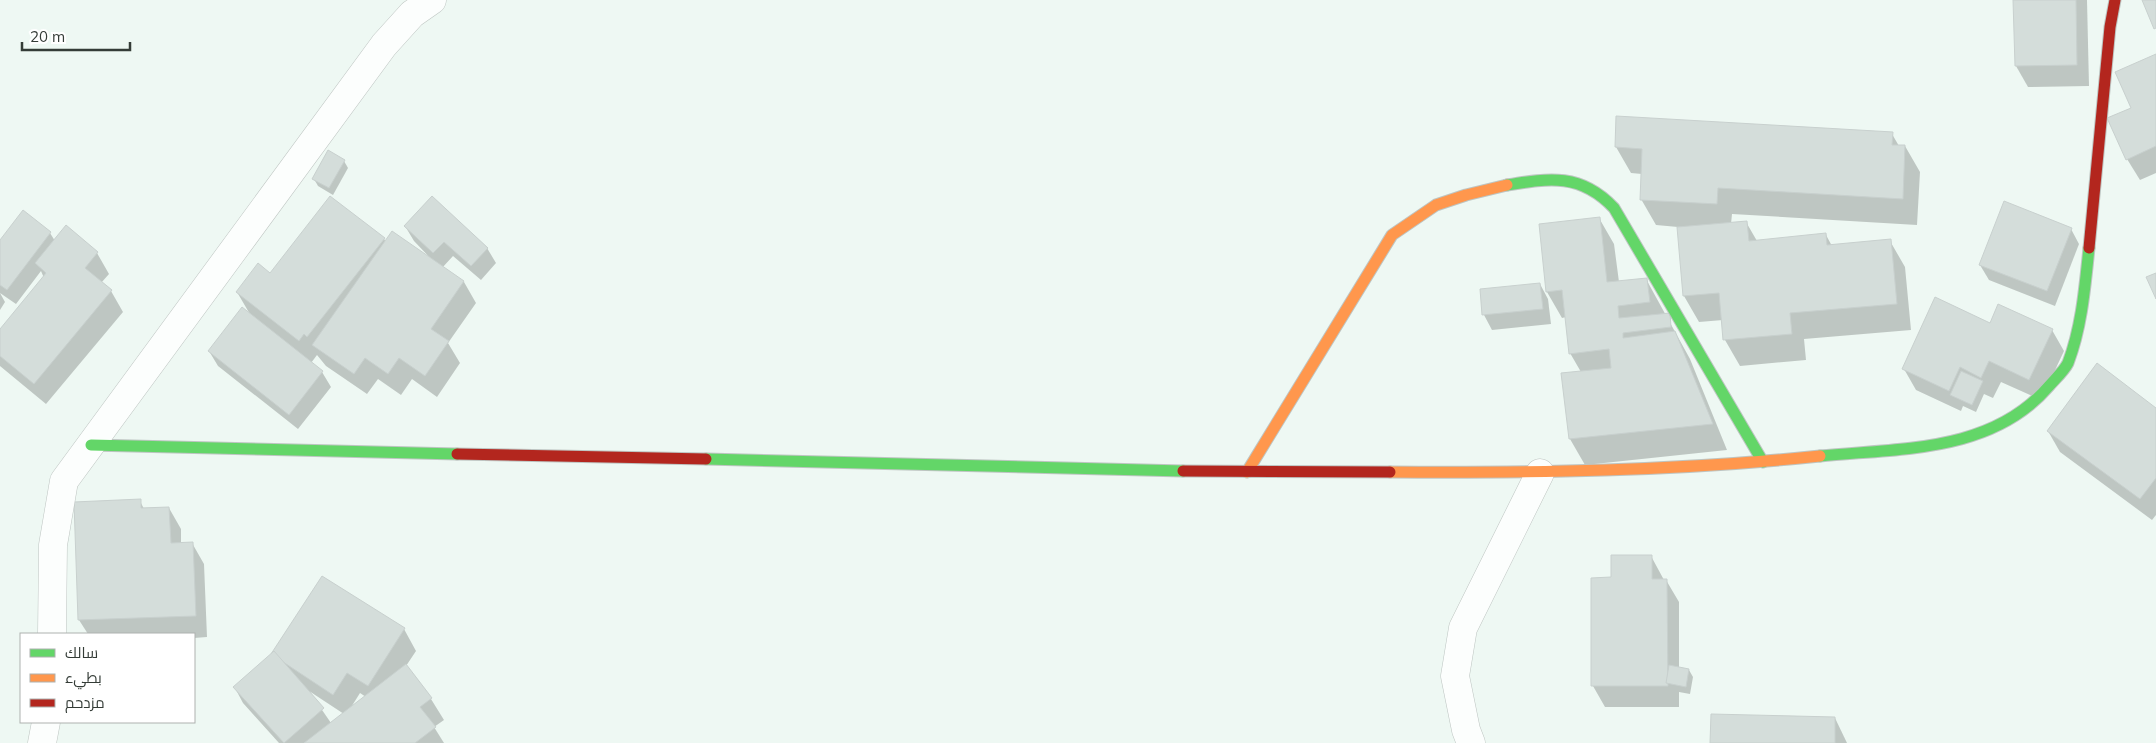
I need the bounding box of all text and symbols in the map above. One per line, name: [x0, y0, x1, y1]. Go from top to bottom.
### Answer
scale bar: [22, 20, 130, 52]
text: 20 m: [30, 27, 65, 46]
legend: [20, 633, 195, 723]
text: سالك: [65, 643, 98, 662]
text: بطيء: [65, 668, 102, 690]
text: مزدحم: [65, 693, 105, 713]

